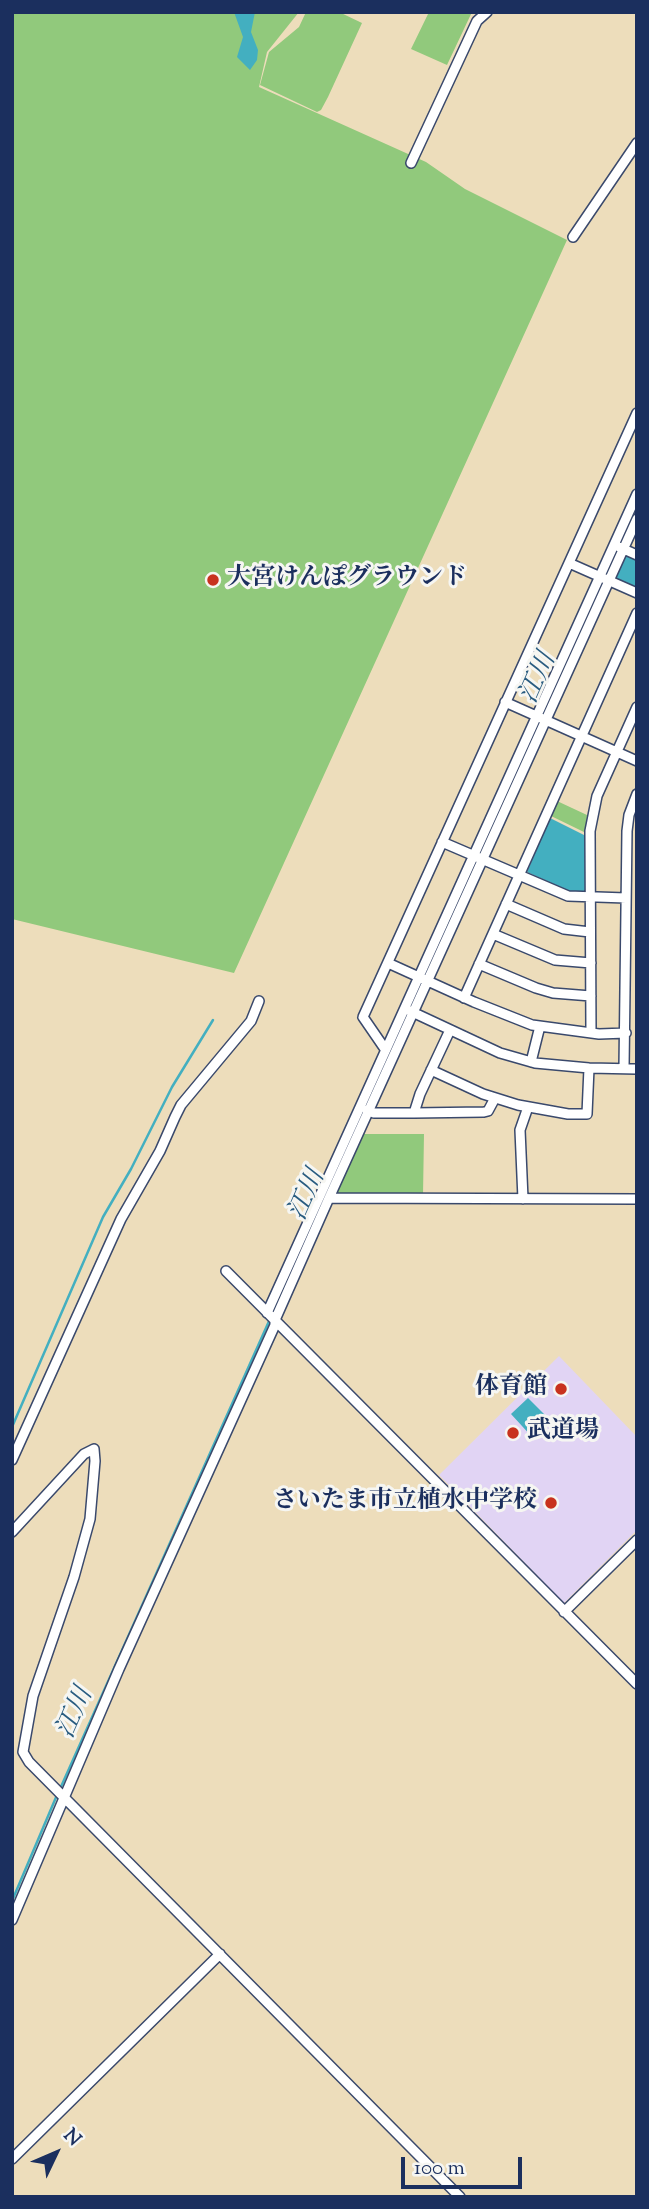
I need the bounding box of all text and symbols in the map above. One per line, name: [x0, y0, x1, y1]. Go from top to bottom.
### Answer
place label: 大宮けんぽグラウンド: [227, 566, 467, 594]
marker: 大宮けんぽグラウンド: [205, 572, 221, 588]
water label: 江川: [515, 649, 565, 709]
water label: 江川: [284, 1166, 334, 1226]
place label: 体育館: [475, 1375, 547, 1403]
marker: 体育館: [553, 1381, 569, 1397]
place label: 武道場: [527, 1419, 599, 1447]
marker: 武道場: [505, 1425, 521, 1441]
place label: さいたま市立植水中学校: [273, 1489, 537, 1517]
marker: さいたま市立植水中学校: [543, 1495, 559, 1511]
water label: 江川: [52, 1684, 102, 1744]
north arrow: [21, 2118, 91, 2188]
text: N: [56, 2123, 86, 2153]
scale bar: [404, 2142, 525, 2186]
text: 100 m: [414, 2154, 465, 2184]

